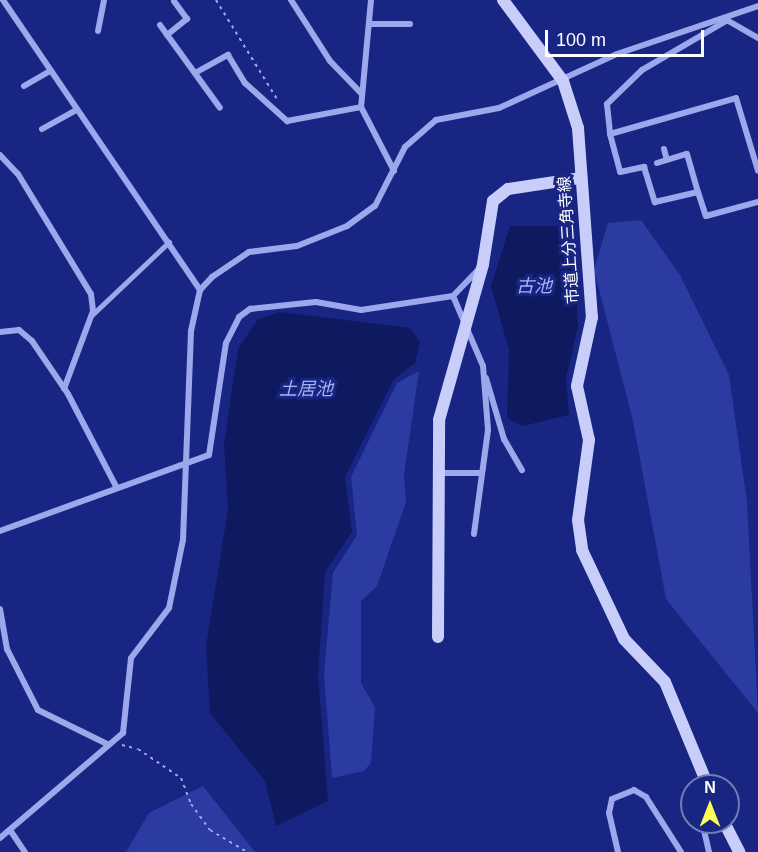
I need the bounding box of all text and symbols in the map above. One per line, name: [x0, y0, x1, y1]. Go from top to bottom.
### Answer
scale bar: [548, 18, 707, 56]
text: 100 m: [556, 30, 606, 50]
street label: 市道上分三角寺線: [555, 175, 583, 305]
water label: 古池: [516, 275, 552, 297]
water label: 土居池: [279, 378, 333, 400]
north arrow: [680, 774, 740, 834]
text: N: [704, 779, 716, 796]

